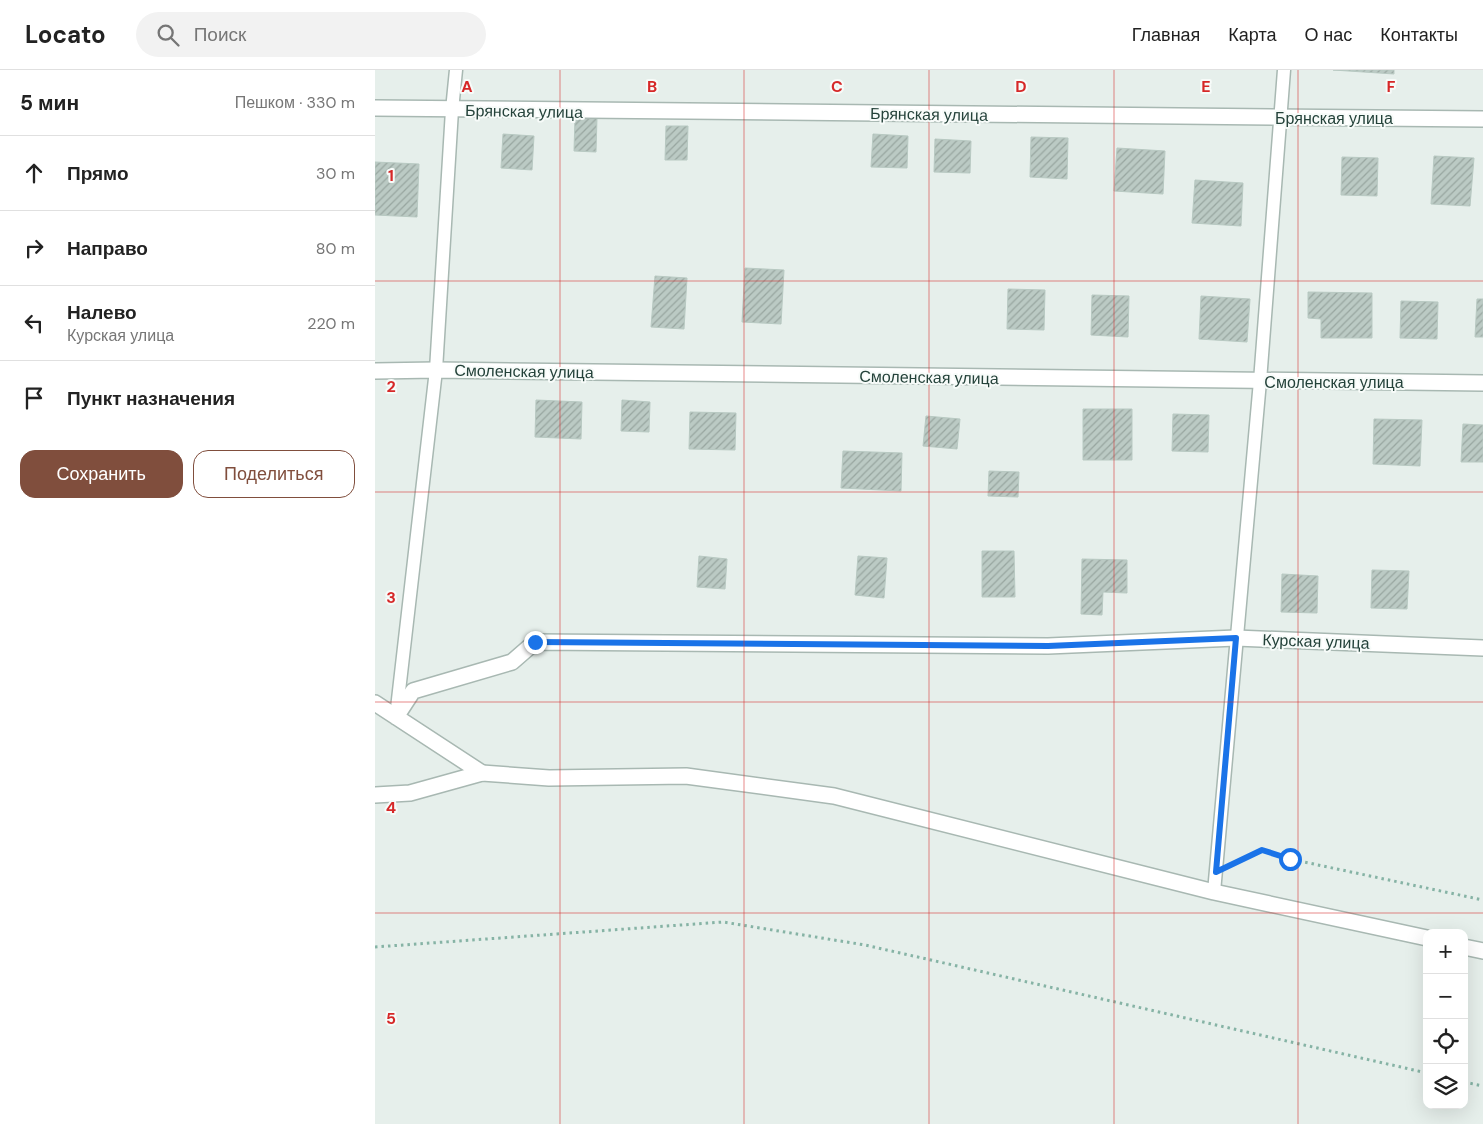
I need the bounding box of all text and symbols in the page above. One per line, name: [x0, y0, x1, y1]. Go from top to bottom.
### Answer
search box: [136, 12, 486, 57]
text: Locato: [25, 19, 106, 50]
icon: search: [154, 21, 182, 49]
text: Поиск: [194, 22, 246, 47]
text: Главная: [1132, 23, 1200, 47]
text: Карта: [1228, 23, 1277, 47]
text: О нас: [1305, 23, 1352, 47]
text: Контакты: [1380, 23, 1458, 47]
text: A: [461, 76, 473, 97]
text: B: [647, 76, 657, 97]
text: C: [831, 76, 843, 97]
text: D: [1015, 76, 1027, 97]
text: E: [1201, 76, 1211, 97]
text: F: [1387, 76, 1396, 97]
text: 5 мин: [20, 89, 79, 117]
text: Пешком · 330 m: [235, 92, 355, 113]
street label: Брянская улица: [465, 100, 583, 123]
street label: Брянская улица: [870, 103, 988, 126]
street label: Брянская улица: [1275, 108, 1393, 129]
icon: ahead: [20, 159, 48, 187]
text: Прямо: [67, 161, 129, 186]
text: 30 m: [316, 163, 355, 184]
text: 1: [388, 165, 394, 186]
icon: right: [20, 234, 48, 262]
text: Направо: [67, 236, 148, 261]
text: 80 m: [316, 238, 355, 259]
text: Налево: [67, 300, 137, 325]
icon: left: [20, 309, 48, 337]
text: 220 m: [307, 313, 355, 334]
text: Курская улица: [67, 325, 174, 346]
street label: Смоленская улица: [454, 360, 594, 383]
street label: Смоленская улица: [859, 366, 999, 389]
street label: Смоленская улица: [1264, 372, 1404, 393]
text: 2: [386, 376, 396, 397]
icon: arrive: [20, 384, 48, 412]
text: Пункт назначения: [67, 386, 235, 411]
button: Сохранить: [20, 450, 183, 498]
button: Поделиться: [193, 450, 355, 498]
text: 3: [386, 587, 396, 608]
street label: Курская улица: [1262, 629, 1370, 654]
route end: [524, 631, 547, 654]
text: 4: [386, 797, 396, 818]
route start: [1279, 848, 1302, 871]
map controls: [1423, 929, 1468, 1109]
button: +: [1423, 929, 1468, 974]
button: −: [1423, 974, 1468, 1019]
text: 5: [386, 1008, 396, 1029]
button: locate: [1423, 1019, 1468, 1064]
button: layers: [1423, 1064, 1468, 1109]

